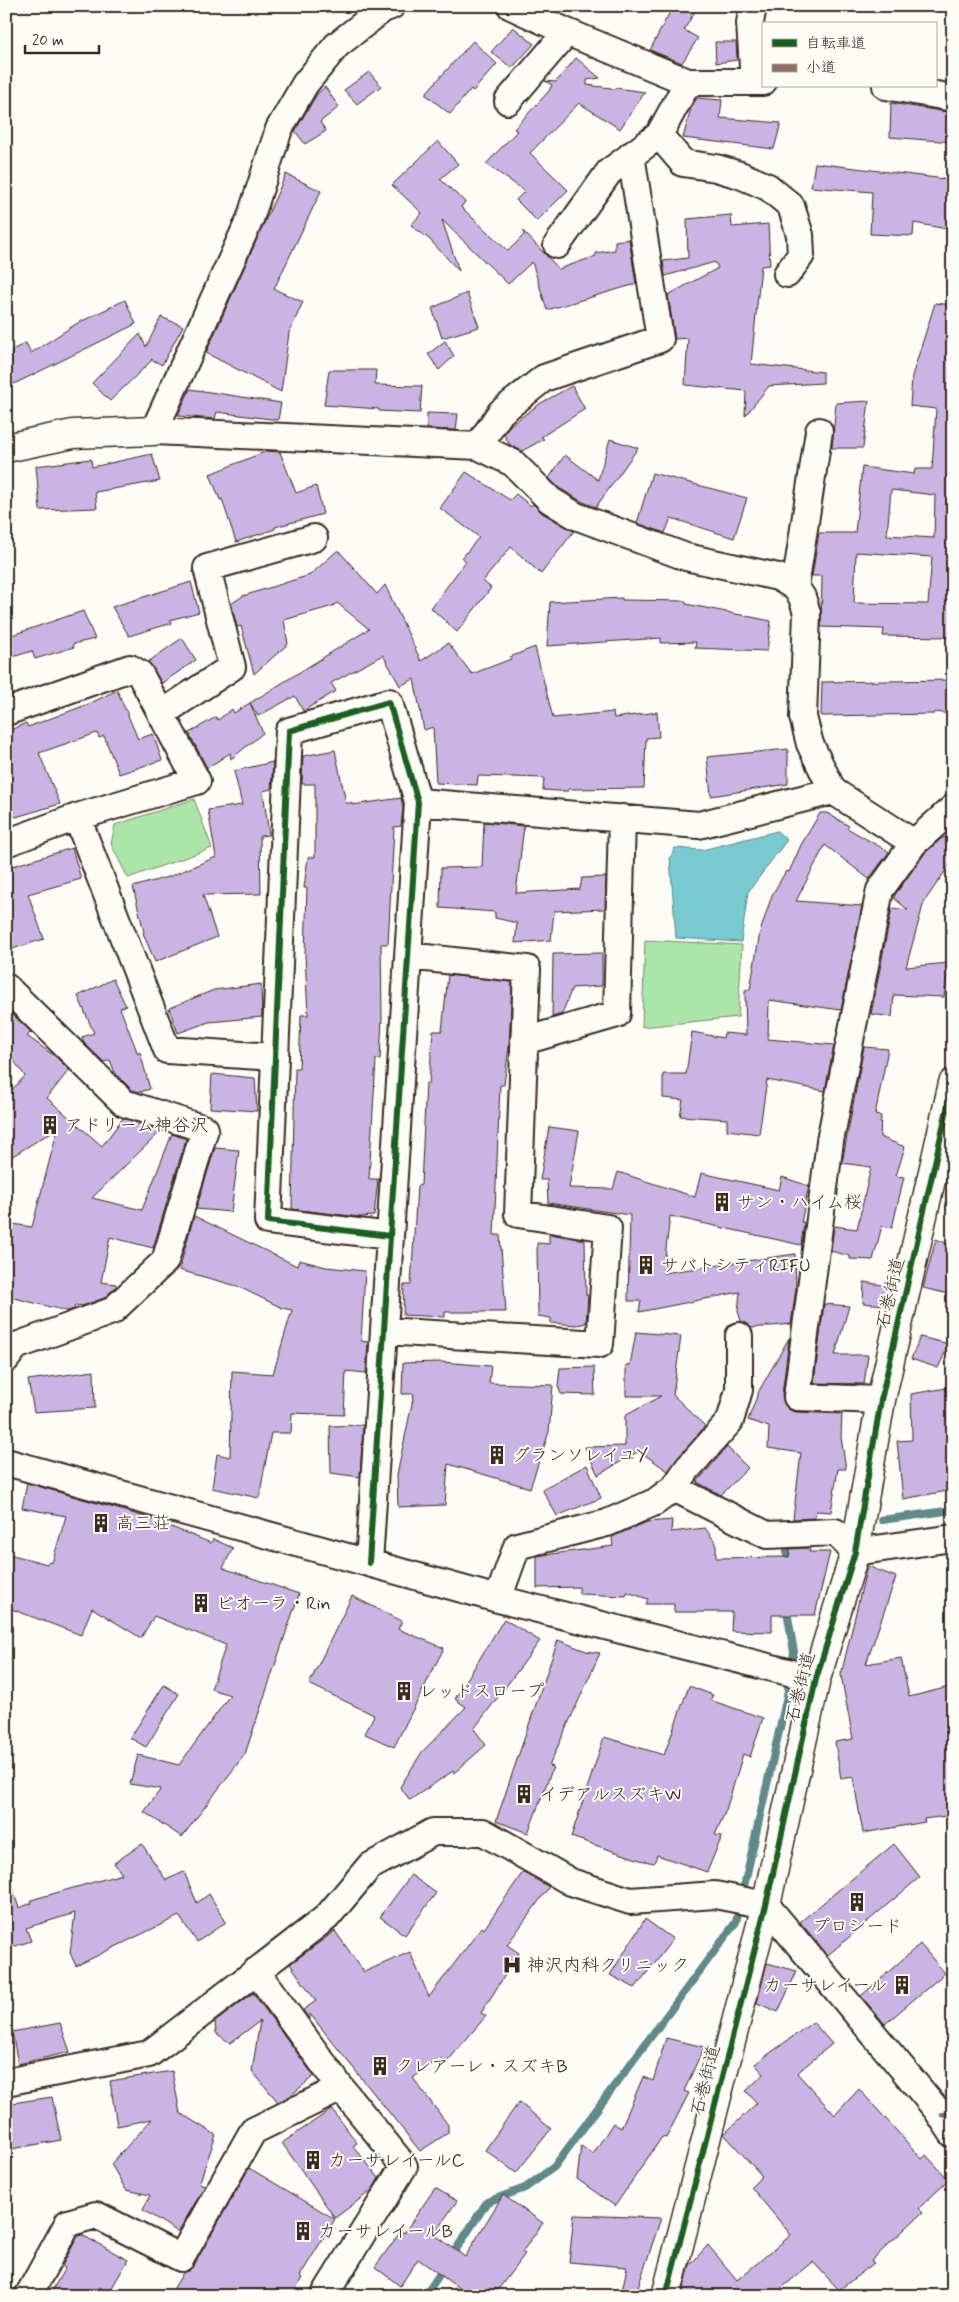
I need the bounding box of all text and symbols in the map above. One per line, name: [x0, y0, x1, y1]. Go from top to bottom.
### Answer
scale bar: [25, 22, 99, 54]
legend: [762, 22, 936, 88]
text: 20 m: [32, 31, 64, 51]
text: 自転車道: [806, 34, 866, 54]
text: 小道: [806, 58, 836, 78]
building icon: アドリーム神谷沢: [39, 1114, 61, 1136]
place label: アドリーム神谷沢: [65, 1114, 208, 1138]
building icon: サン・ハイム桜: [711, 1191, 733, 1213]
place label: サン・ハイム桜: [737, 1191, 862, 1215]
building icon: サバトシティRIFU: [635, 1254, 657, 1276]
place label: サバトシティRIFU: [661, 1254, 811, 1278]
street label: 石巻街道: [871, 1255, 911, 1331]
building icon: グランソレイユY: [486, 1444, 508, 1466]
place label: グランソレイユY: [512, 1444, 649, 1468]
building icon: 高三荘: [90, 1512, 112, 1534]
place label: 高三荘: [116, 1512, 170, 1536]
building icon: ビオーラ・Rin: [190, 1592, 212, 1614]
place label: ビオーラ・Rin: [216, 1592, 331, 1616]
street label: 石巻街道: [781, 1649, 821, 1725]
building icon: レッドスロープ: [393, 1680, 415, 1702]
place label: レッドスロープ: [419, 1680, 544, 1704]
building icon: イデアルスズキW: [513, 1783, 535, 1805]
place label: イデアルスズキW: [539, 1783, 681, 1807]
building icon: プロシード: [846, 1891, 868, 1913]
place label: プロシード: [812, 1915, 902, 1939]
hospital icon: 神沢内科クリニック: [501, 1954, 523, 1976]
place label: 神沢内科クリニック: [527, 1954, 689, 1978]
place label: カーサレイール: [764, 1974, 887, 1998]
building icon: カーサレイール: [891, 1974, 913, 1996]
street label: 石巻街道: [686, 2042, 726, 2118]
building icon: クレアーレ・スズキB: [369, 2055, 391, 2077]
place label: クレアーレ・スズキB: [395, 2055, 568, 2079]
building icon: カーサレイールC: [302, 2149, 324, 2171]
place label: カーサレイールC: [328, 2149, 464, 2173]
building icon: カーサレイールB: [292, 2220, 314, 2242]
place label: カーサレイールB: [318, 2220, 453, 2244]

